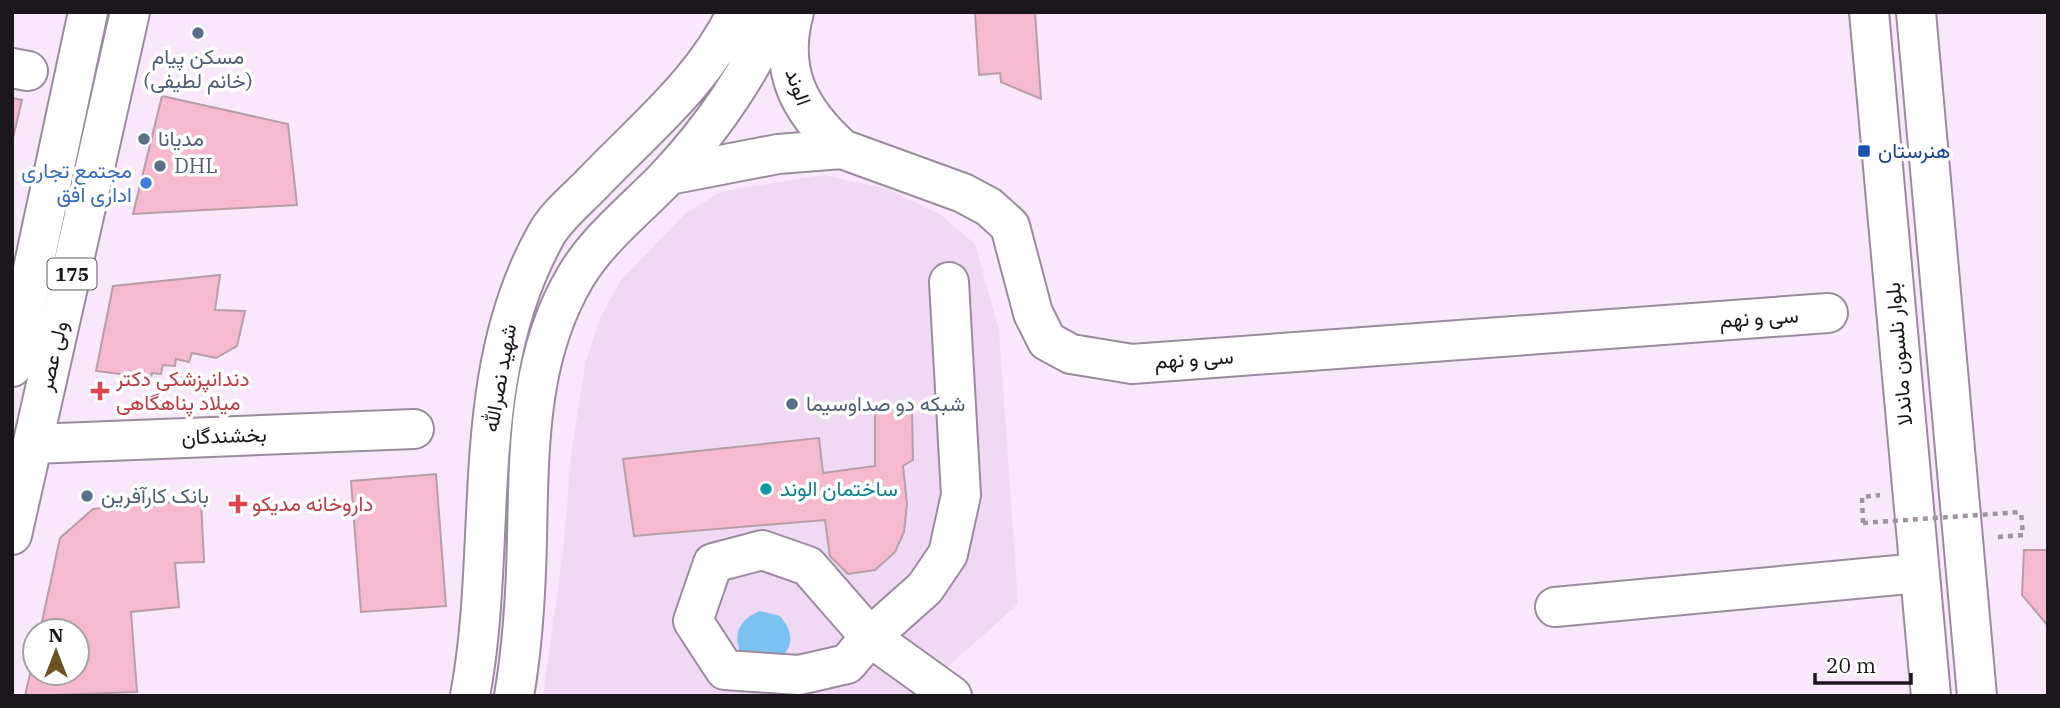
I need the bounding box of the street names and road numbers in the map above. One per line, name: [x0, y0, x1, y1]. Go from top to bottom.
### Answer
street label: الوند: [779, 64, 818, 109]
road number: 175: [48, 258, 96, 290]
street label: بلوار نلسون ماندلا: [1878, 281, 1918, 427]
street label: سی و نهم: [1719, 300, 1799, 335]
street label: ولی عصر: [30, 318, 74, 394]
street label: شهید نصرالله: [476, 322, 522, 434]
street label: سی و نهم: [1154, 341, 1234, 376]
street label: بخشندگان: [181, 420, 267, 450]

